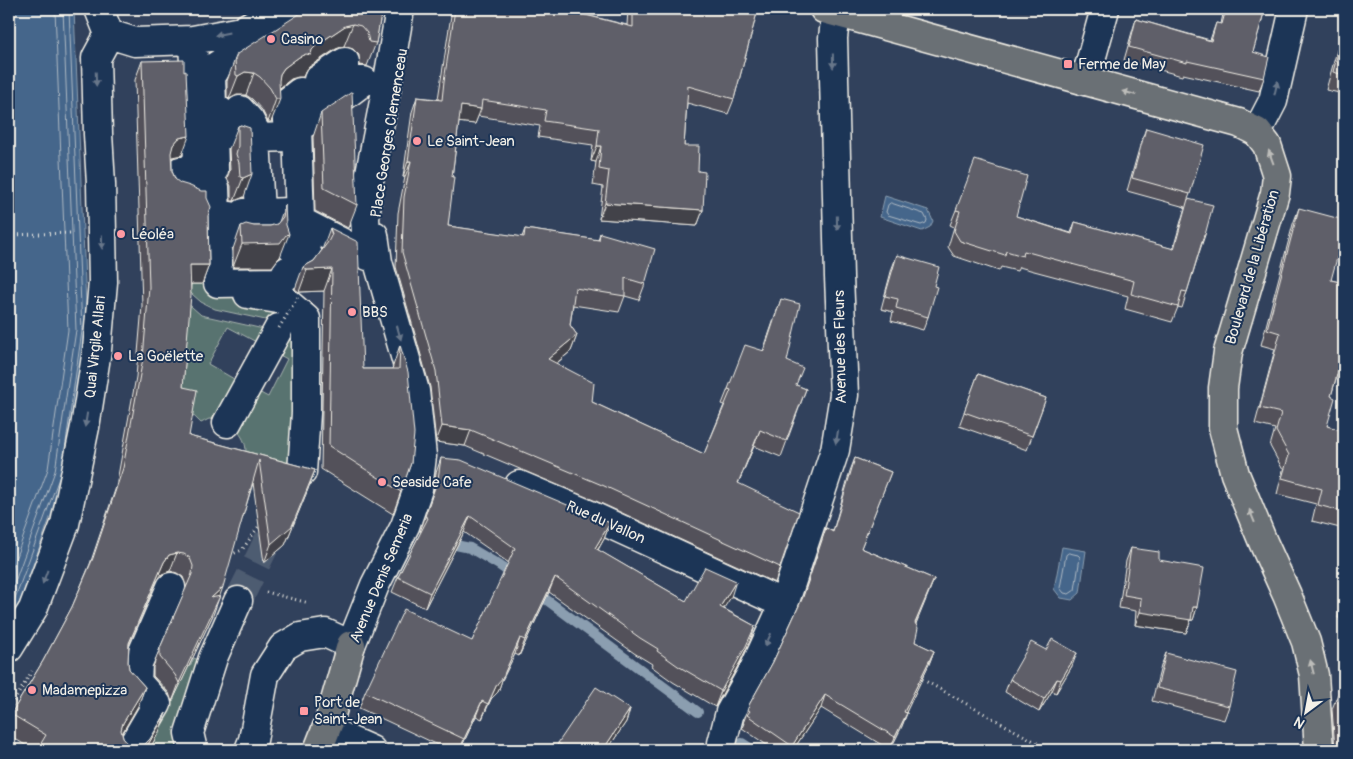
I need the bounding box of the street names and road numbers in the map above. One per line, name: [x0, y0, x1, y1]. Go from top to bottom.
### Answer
street label: Place Georges Clemenceau: [367, 47, 412, 219]
street label: Boulevard de la Libération: [1221, 188, 1284, 347]
street label: Avenue des Fleurs: [830, 290, 851, 404]
street label: Quai Virgile Allari: [81, 295, 110, 399]
street label: Rue du Vallon: [563, 497, 648, 548]
street label: Avenue Denis Semeria: [346, 511, 417, 646]

